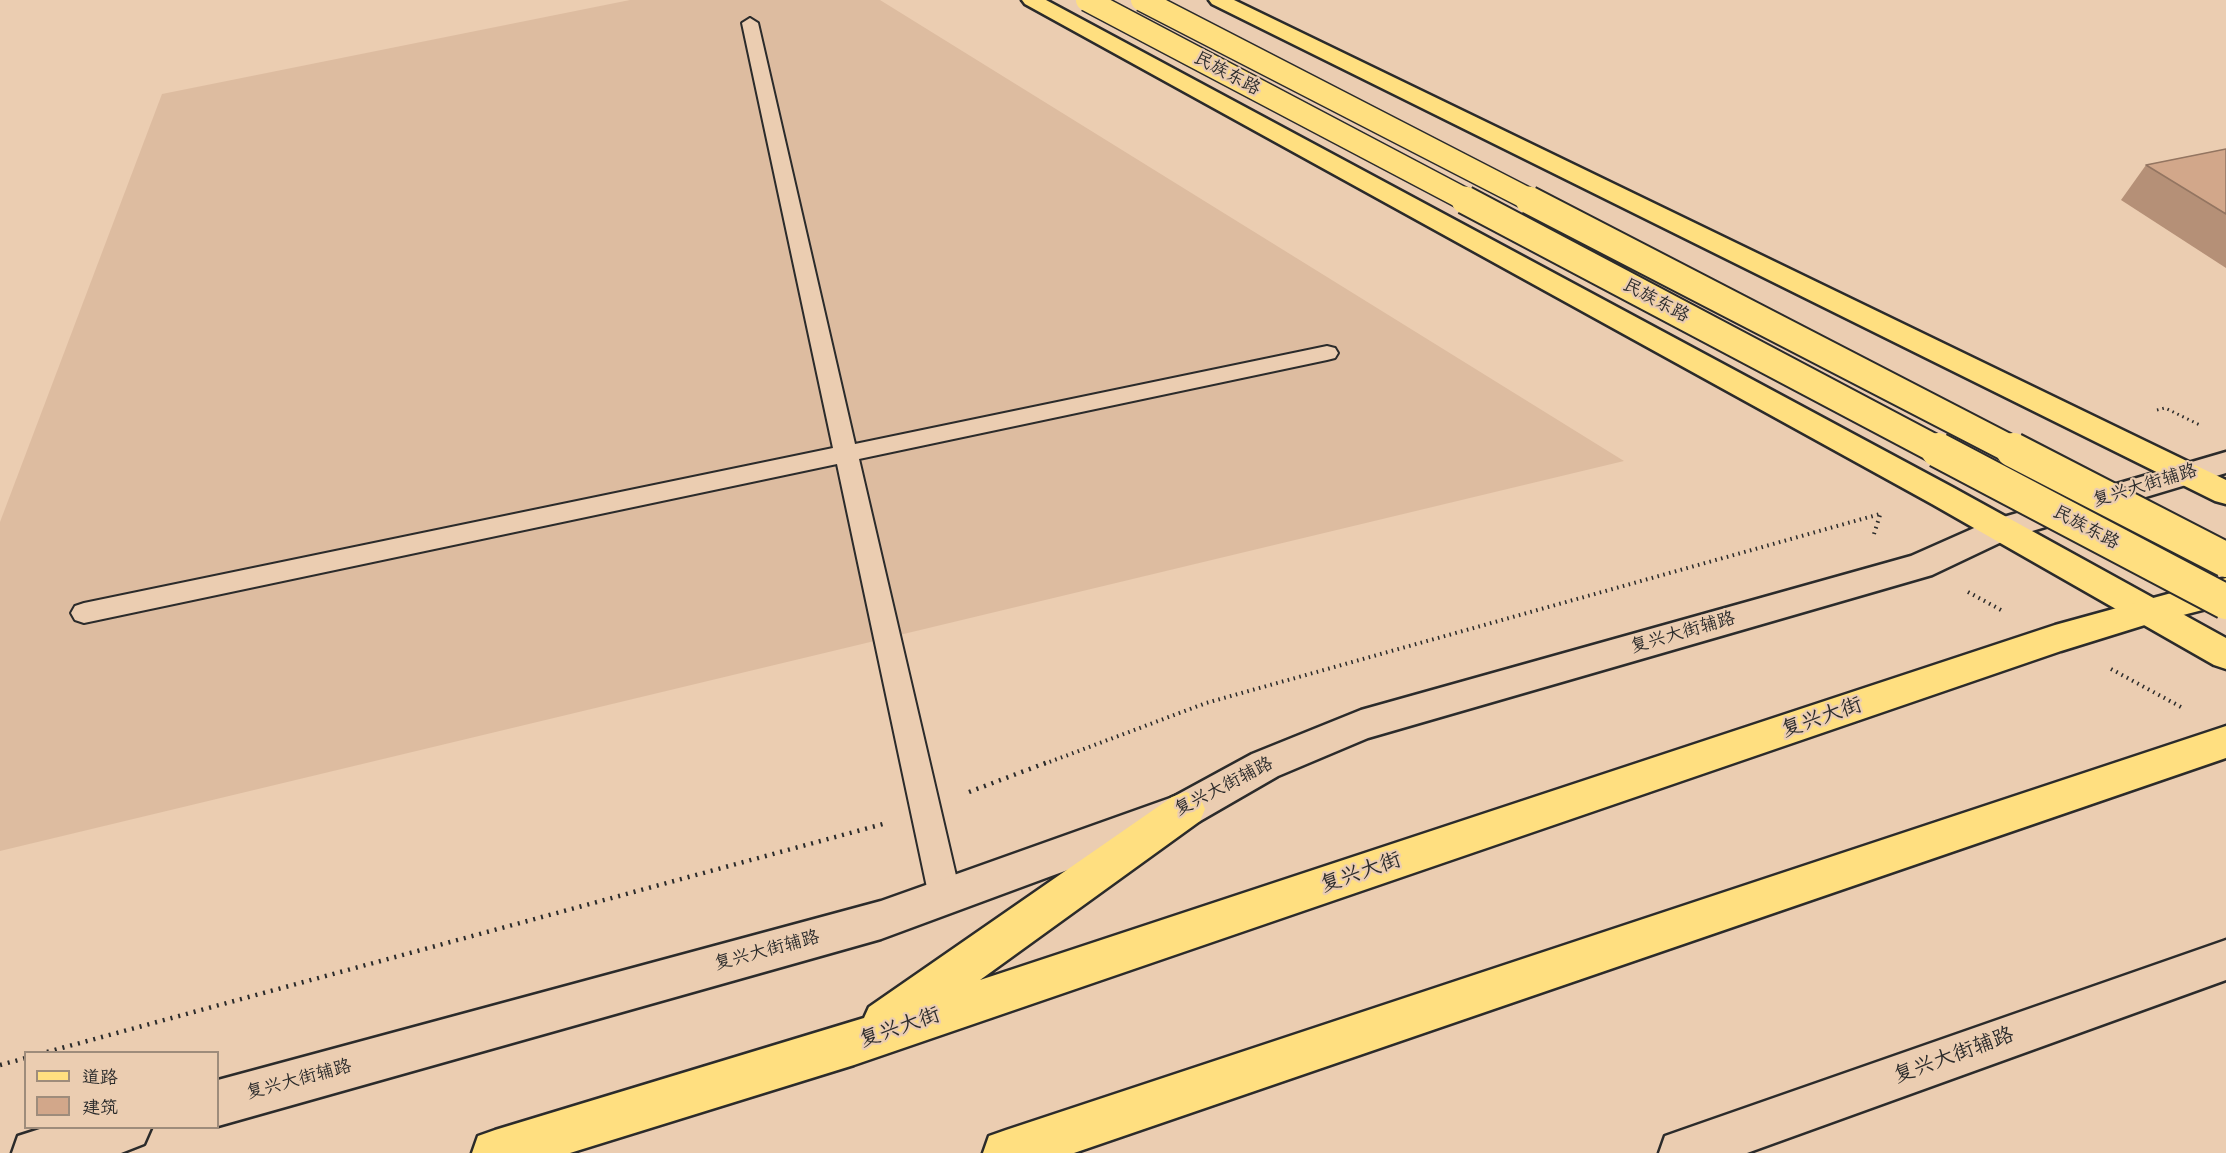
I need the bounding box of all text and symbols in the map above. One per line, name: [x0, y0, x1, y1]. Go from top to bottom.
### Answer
street label: 民族东路: [1190, 48, 1264, 100]
street label: 民族东路: [1619, 275, 1693, 327]
street label: 复兴大街辅路: [2090, 460, 2200, 512]
street label: 民族东路: [2049, 502, 2123, 554]
street label: 复兴大街辅路: [1628, 608, 1738, 658]
street label: 复兴大街: [1778, 692, 1866, 744]
street label: 复兴大街辅路: [1171, 753, 1277, 821]
street label: 复兴大街: [1317, 847, 1405, 899]
street label: 复兴大街辅路: [712, 927, 822, 975]
street label: 复兴大街: [856, 1002, 944, 1054]
street label: 复兴大街辅路: [1890, 1023, 2018, 1089]
legend: [24, 1051, 219, 1129]
street label: 复兴大街辅路: [244, 1056, 354, 1104]
text: 道路: [82, 1066, 118, 1088]
text: 建筑: [82, 1096, 118, 1118]

